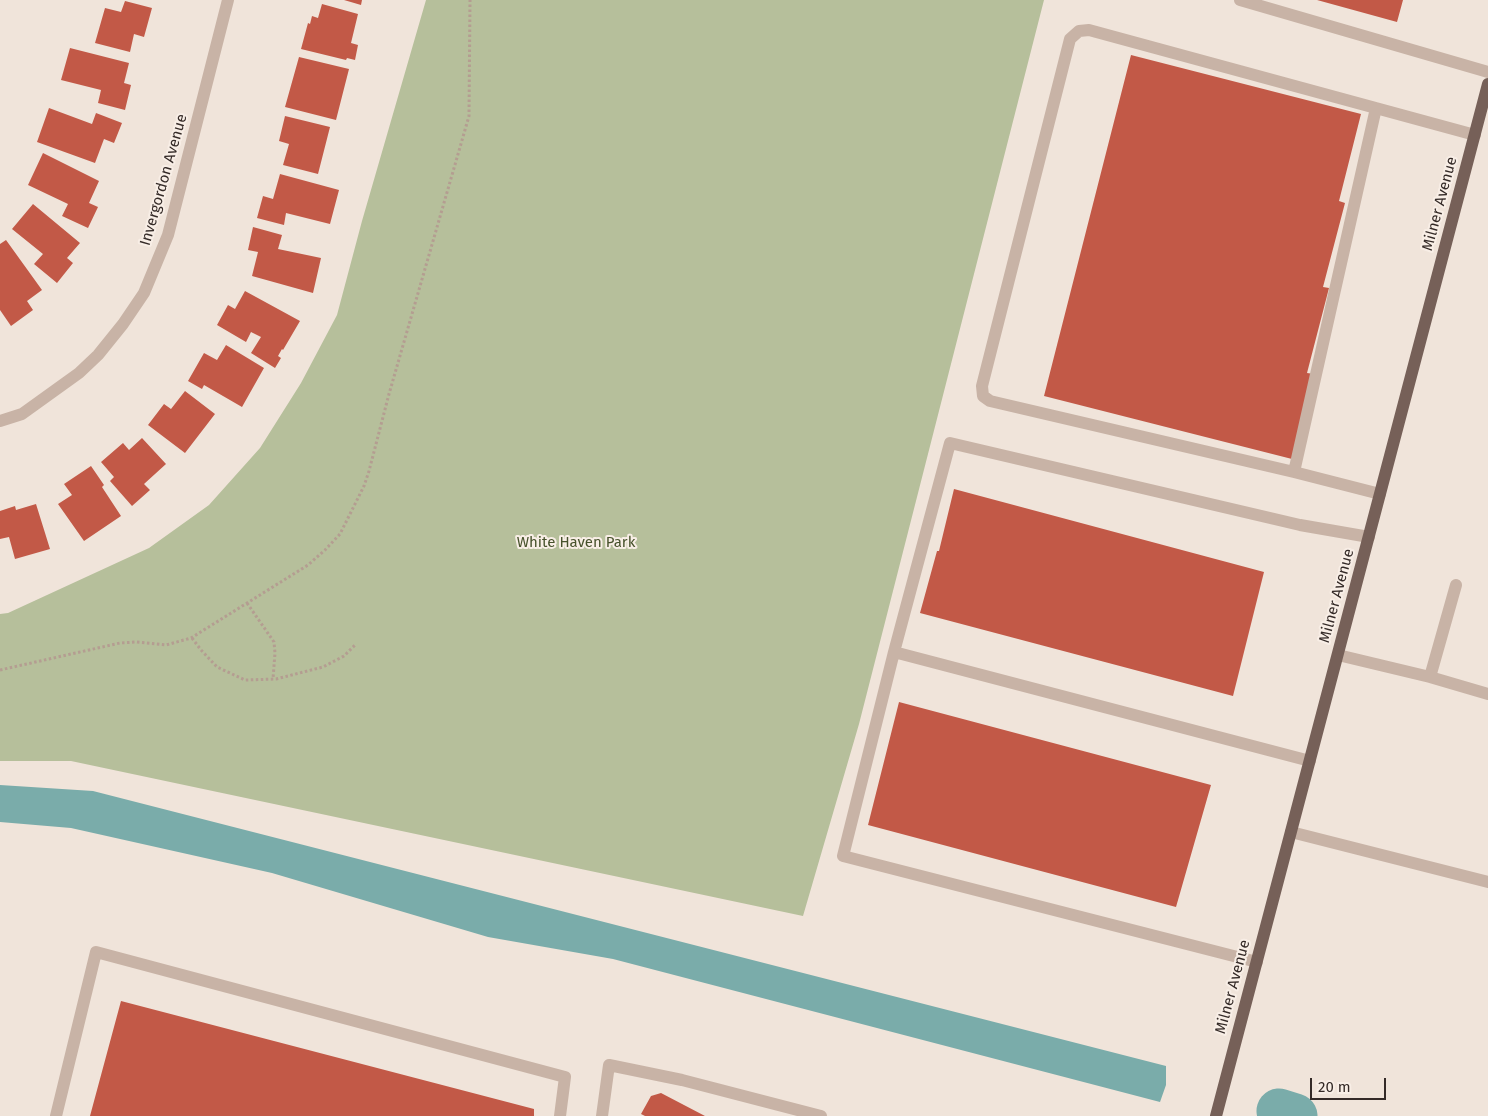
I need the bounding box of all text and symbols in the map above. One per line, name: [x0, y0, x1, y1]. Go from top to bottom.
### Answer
street label: Invergordon Avenue: [137, 112, 191, 248]
street label: Milner Avenue: [1419, 155, 1461, 253]
park label: White Haven Park: [517, 534, 635, 552]
street label: Milner Avenue: [1316, 547, 1358, 645]
street label: Milner Avenue: [1212, 938, 1254, 1036]
scale bar: [1313, 1068, 1389, 1100]
text: 20 m: [1318, 1078, 1351, 1096]

